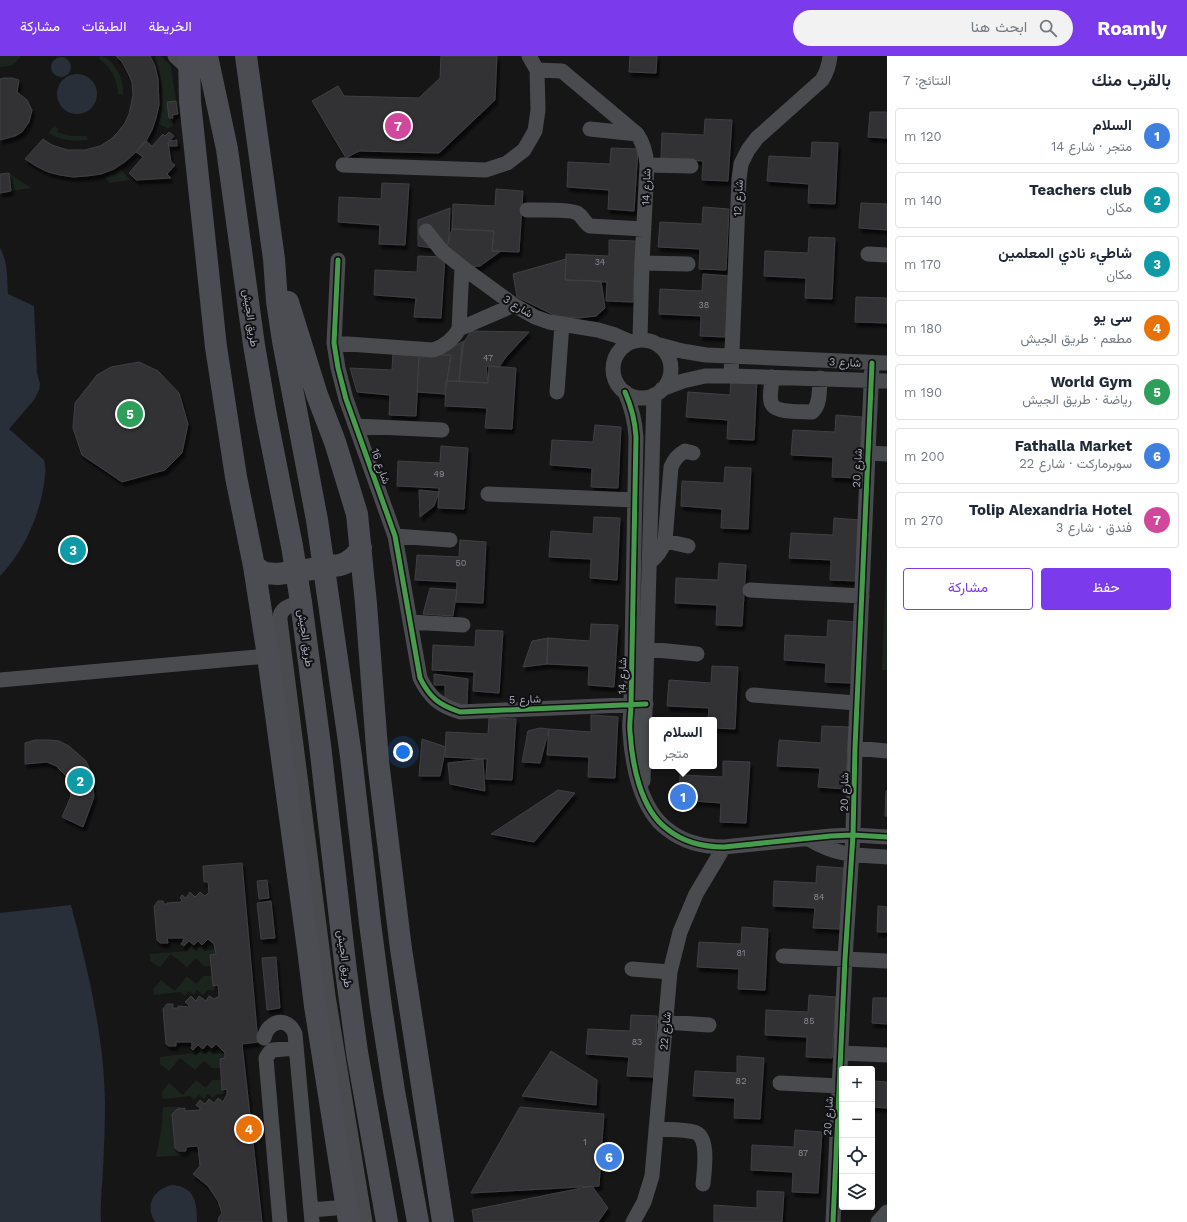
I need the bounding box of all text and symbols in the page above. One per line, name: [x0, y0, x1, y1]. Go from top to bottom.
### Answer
search box: [793, 10, 1073, 46]
icon: search: [1037, 17, 1059, 39]
text: Roamly: [1097, 17, 1167, 40]
text: مشاركة: [20, 18, 60, 34]
text: الطبقات: [82, 18, 126, 34]
text: الخريطة: [148, 18, 192, 34]
text: ابحث هنا: [971, 18, 1027, 36]
text: بالقرب منك: [1091, 70, 1171, 90]
text: النتائج: 7: [903, 73, 951, 88]
pin: 7: [385, 111, 411, 141]
text: السلام: [1093, 116, 1132, 134]
text: 120 m: [904, 129, 942, 144]
text: 1: [1154, 129, 1160, 144]
text: متجر · شارع 14: [1051, 139, 1132, 154]
street label: شارع 14: [639, 168, 655, 206]
street label: شارع 12: [731, 179, 747, 217]
text: Teachers club: [1029, 181, 1132, 199]
text: 140 m: [904, 193, 942, 208]
text: 2: [1153, 193, 1161, 208]
text: مكان: [1106, 200, 1132, 215]
text: شاطيء نادي المعلمين: [998, 244, 1132, 262]
house number: 34: [595, 257, 606, 267]
text: 170 m: [904, 257, 941, 272]
text: 3: [1153, 257, 1161, 272]
text: مكان: [1106, 267, 1132, 282]
street label: طريق الجيش: [240, 289, 261, 348]
street label: شارع 3: [500, 292, 535, 322]
house number: 38: [699, 300, 709, 310]
text: سى يو: [1093, 308, 1132, 326]
text: 180 m: [904, 321, 942, 336]
text: 4: [1153, 321, 1161, 336]
text: مطعم · طريق الجيش: [1020, 331, 1132, 346]
house number: 47: [483, 353, 493, 363]
street label: شارع 3: [828, 355, 862, 371]
text: World Gym: [1050, 373, 1132, 391]
text: 190 m: [904, 385, 942, 400]
text: 5: [1153, 385, 1161, 400]
text: رياضة · طريق الجيش: [1022, 392, 1132, 407]
pin: 5: [117, 399, 143, 429]
text: Fathalla Market: [1015, 437, 1132, 455]
street label: شارع 16: [367, 447, 393, 486]
street label: شارع 20: [850, 448, 866, 488]
text: 200 m: [904, 449, 945, 464]
text: 6: [1153, 449, 1161, 464]
text: سوبرماركت · شارع 22: [1019, 456, 1132, 471]
house number: 49: [433, 469, 445, 479]
text: Tolip Alexandria Hotel: [969, 501, 1132, 519]
text: 270 m: [904, 513, 943, 528]
text: 7: [1153, 513, 1161, 528]
text: فندق · شارع 3: [1056, 520, 1132, 535]
pin: 3: [60, 535, 86, 565]
house number: 50: [456, 558, 467, 568]
button: مشاركة: [903, 568, 1033, 610]
button: حفظ: [1041, 568, 1171, 610]
street label: طريق الجيش: [295, 609, 316, 668]
street label: شارع 14: [616, 657, 630, 695]
street label: شارع 5: [509, 692, 542, 708]
popup: [649, 717, 717, 769]
text: السلام: [663, 723, 703, 741]
your location: [393, 742, 413, 762]
text: متجر: [663, 746, 689, 761]
pin: 2: [67, 766, 93, 796]
street label: شارع 20: [838, 772, 852, 812]
pin: 1: [670, 782, 696, 812]
house number: 84: [813, 892, 825, 902]
street label: طريق الجيش: [335, 930, 354, 989]
house number: 81: [736, 948, 746, 958]
street label: شارع 22: [657, 1011, 675, 1051]
house number: 85: [804, 1016, 814, 1026]
house number: 83: [632, 1037, 642, 1047]
map controls: [839, 1066, 875, 1210]
button: +: [839, 1066, 875, 1102]
house number: 82: [736, 1076, 746, 1086]
street label: شارع 20: [821, 1096, 837, 1136]
button: −: [839, 1102, 875, 1138]
pin: 4: [236, 1114, 262, 1144]
house number: 1: [583, 1137, 587, 1147]
button: locate: [839, 1138, 875, 1174]
pin: 6: [596, 1142, 622, 1172]
house number: 87: [798, 1148, 808, 1158]
button: layers: [839, 1174, 875, 1210]

